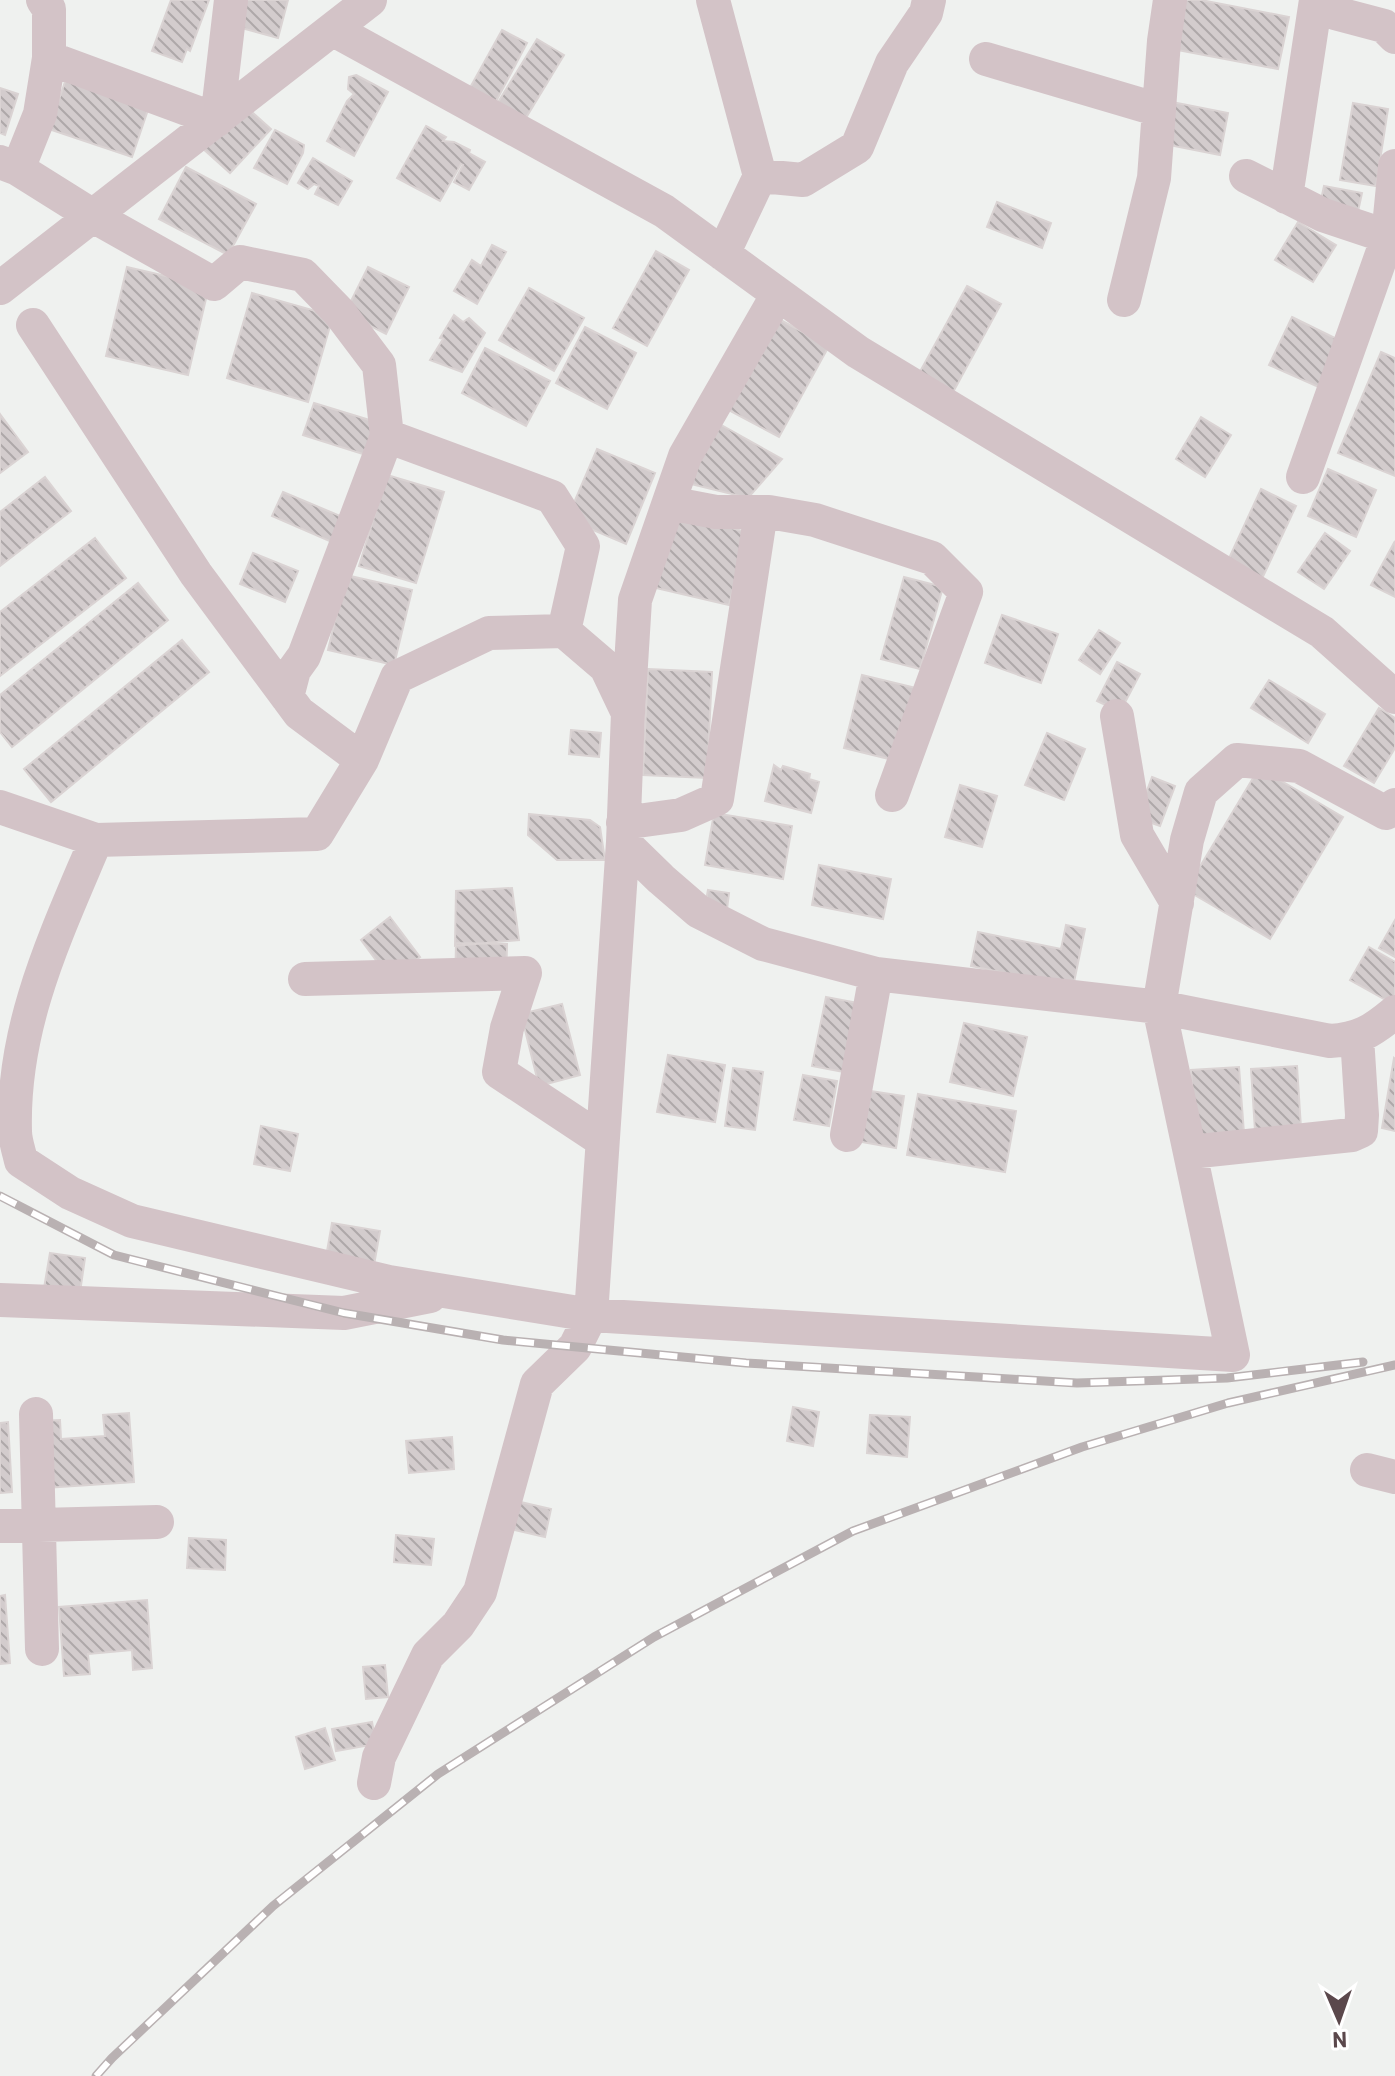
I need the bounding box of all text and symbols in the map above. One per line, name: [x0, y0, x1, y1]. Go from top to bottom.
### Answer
north arrow: [1299, 1980, 1379, 2060]
text: N: [1332, 2028, 1348, 2054]

